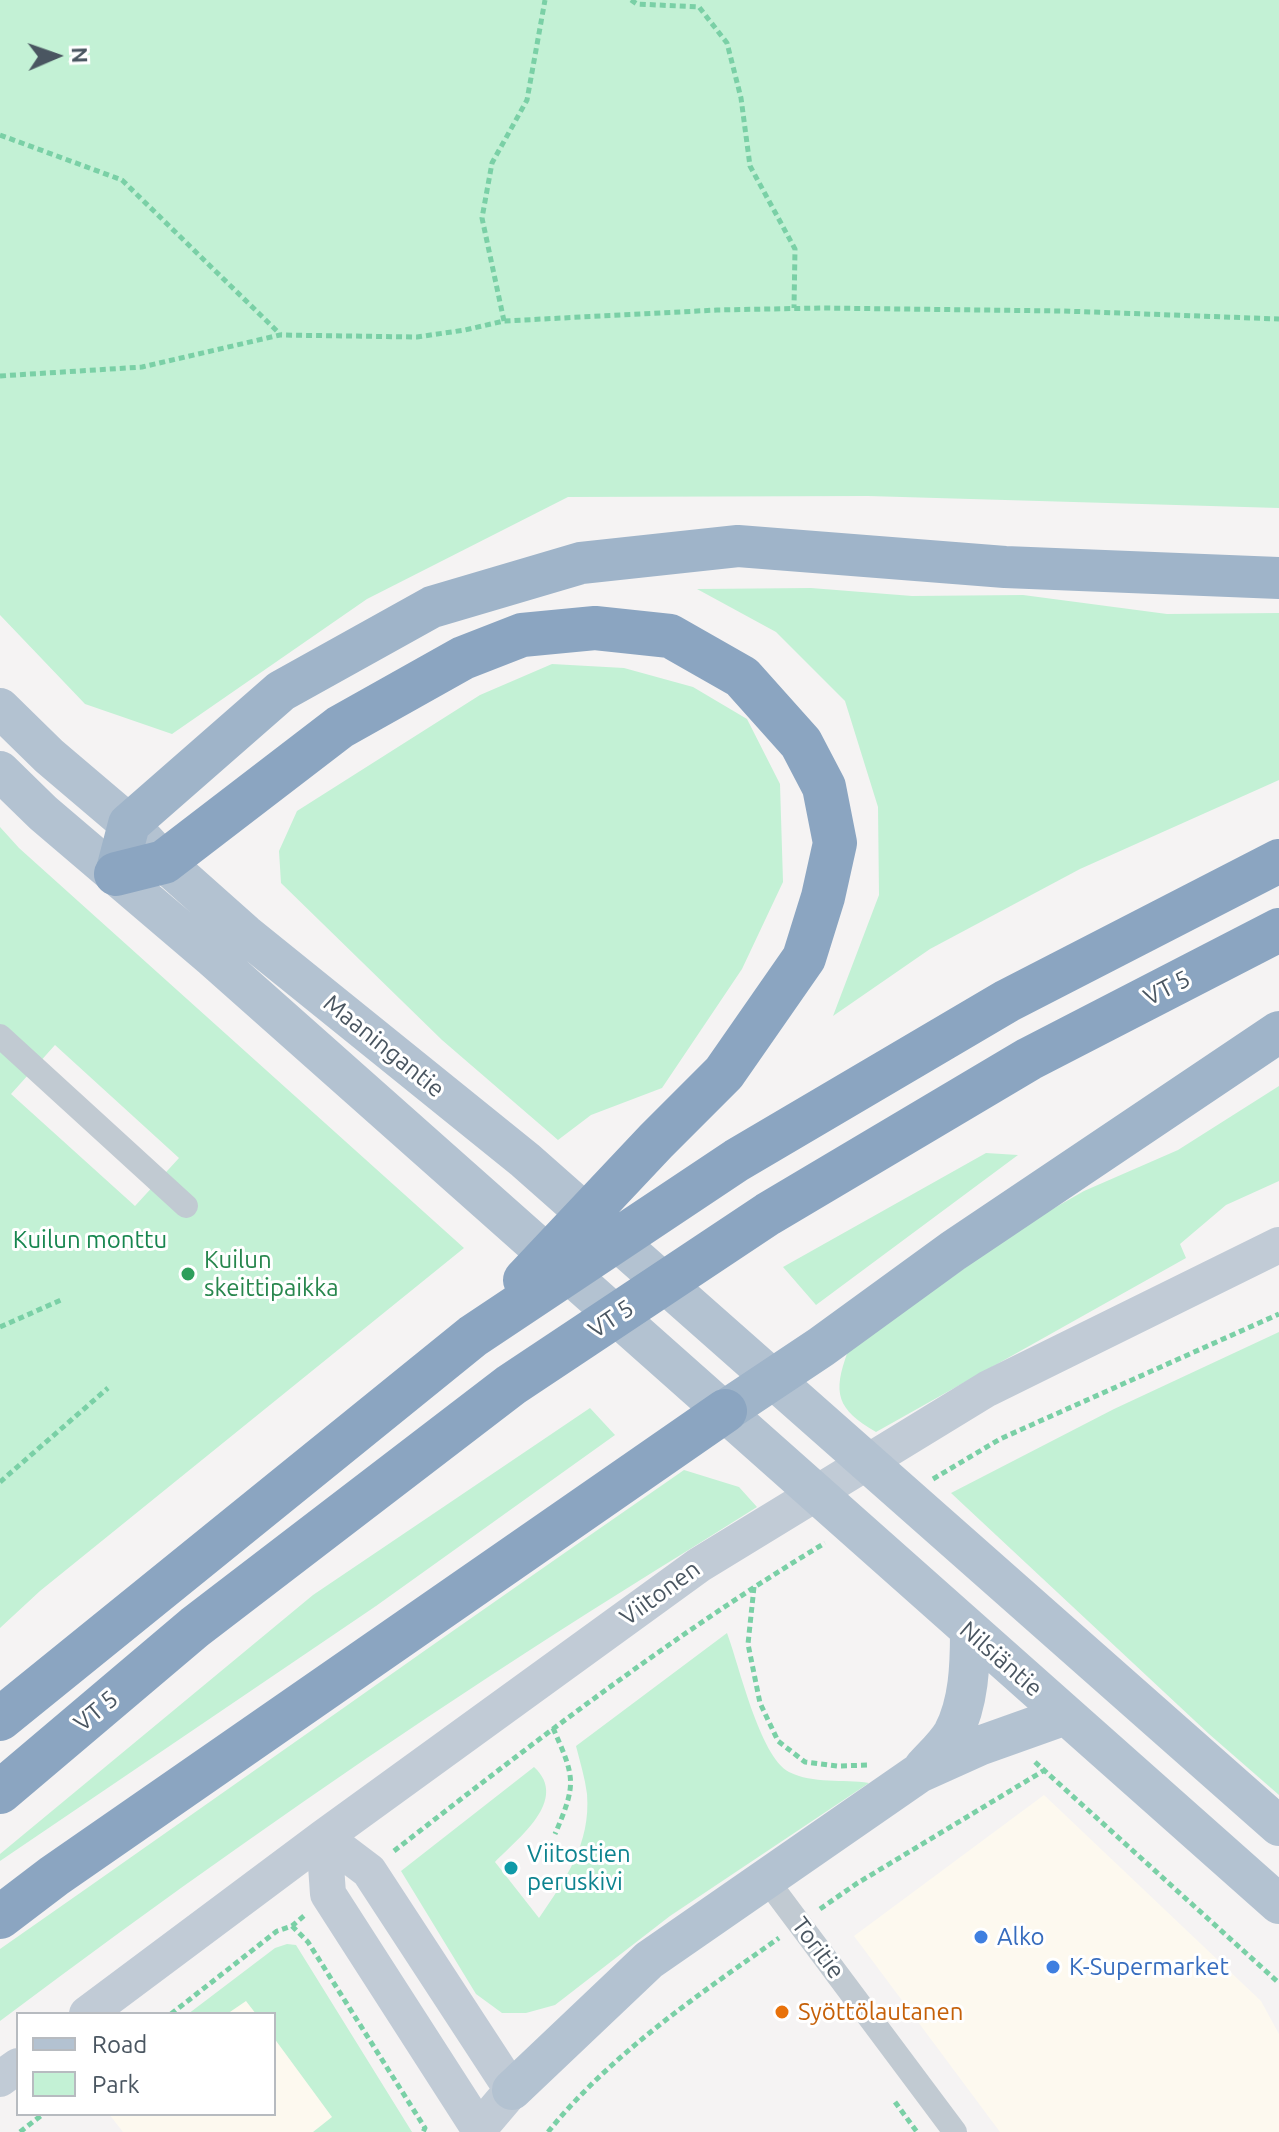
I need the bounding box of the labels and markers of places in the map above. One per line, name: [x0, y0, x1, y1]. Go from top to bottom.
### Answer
place label: Kuilun skeittipaikka: [204, 1246, 339, 1302]
marker: Kuilun skeittipaikka: [179, 1265, 197, 1283]
place label: Viitostien peruskivi: [527, 1840, 631, 1896]
marker: Viitostien peruskivi: [502, 1859, 520, 1877]
place label: Alko: [997, 1923, 1045, 1951]
marker: Alko: [972, 1928, 990, 1946]
place label: K-Supermarket: [1069, 1953, 1229, 1981]
marker: K-Supermarket: [1044, 1958, 1062, 1976]
place label: Syöttölautanen: [798, 1998, 963, 2026]
marker: Syöttölautanen: [773, 2003, 791, 2021]

